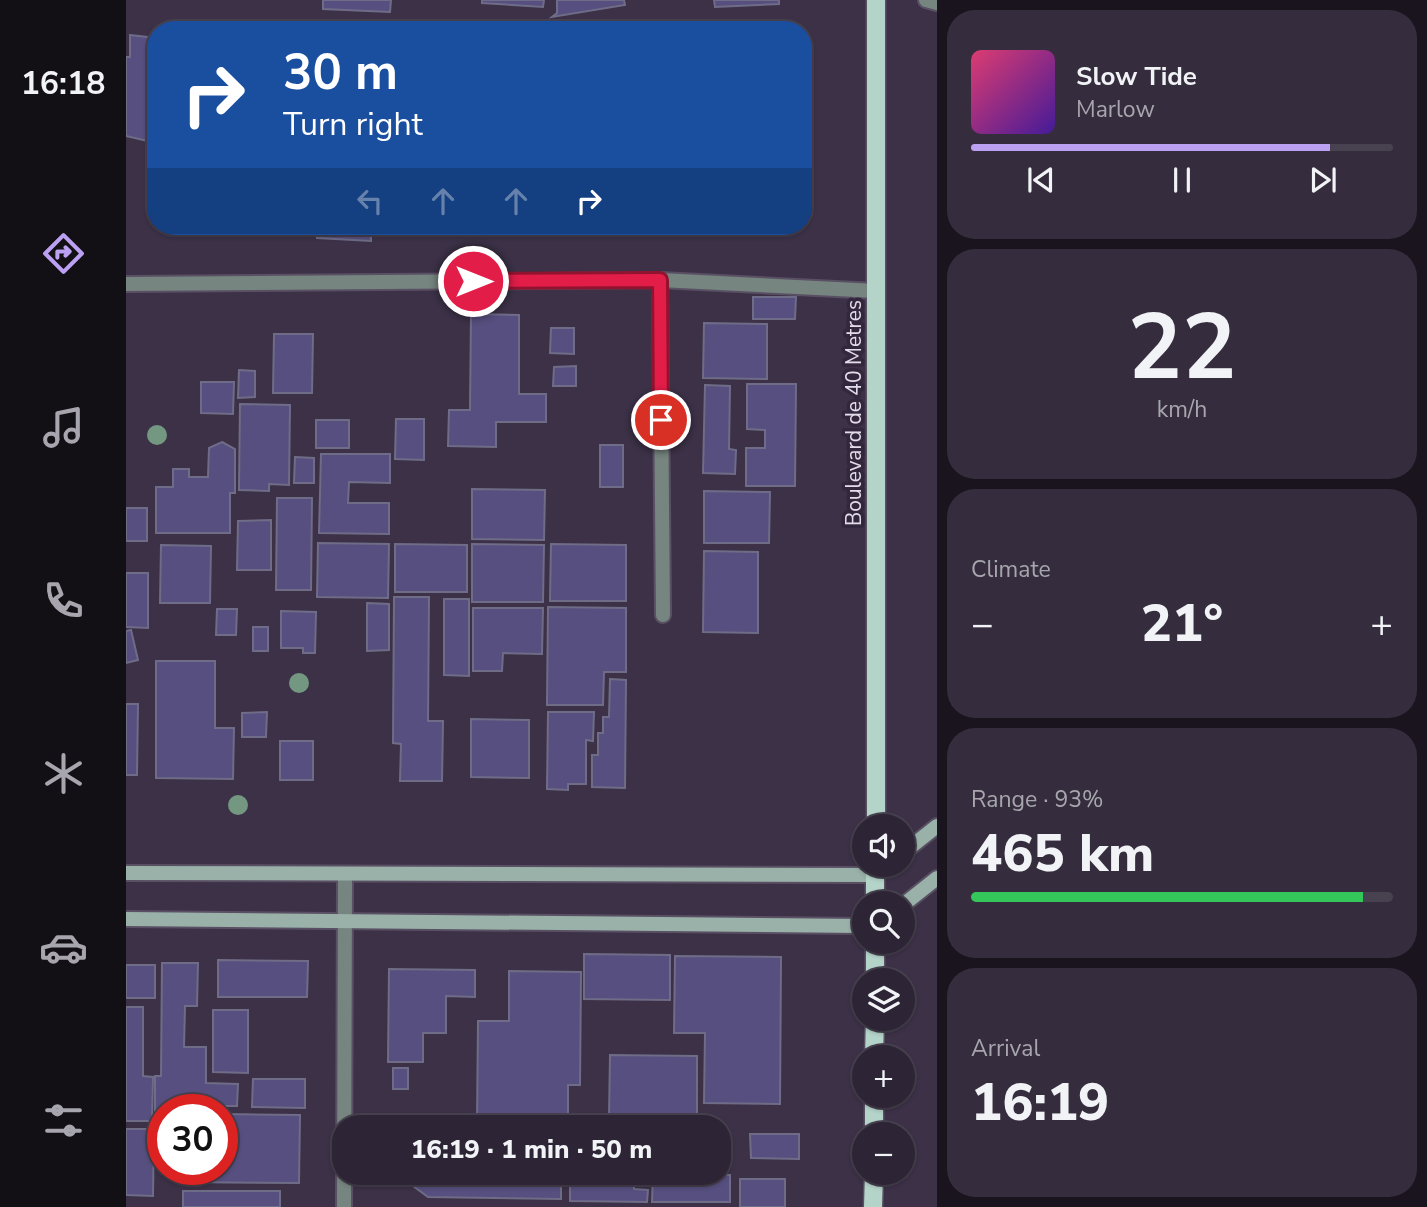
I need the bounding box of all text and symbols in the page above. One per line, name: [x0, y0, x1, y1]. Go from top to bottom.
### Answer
text: 30 m: [283, 39, 398, 106]
icon: right: [168, 49, 259, 140]
text: Slow Tide: [1076, 59, 1197, 94]
text: 16:18: [21, 62, 105, 105]
text: Marlow: [1076, 94, 1155, 125]
text: Turn right: [283, 103, 423, 146]
icon: previous: [1022, 161, 1060, 199]
icon: pause: [1163, 161, 1201, 199]
icon: next: [1304, 161, 1342, 199]
icon: left: [351, 182, 389, 220]
icon: ahead: [424, 182, 462, 220]
icon: ahead: [497, 182, 535, 220]
icon: right: [570, 182, 608, 220]
icon: directions: [39, 229, 88, 278]
position arrow: [436, 244, 510, 318]
text: 22: [1127, 286, 1237, 410]
street label: Boulevard de 40 Metres: [840, 300, 868, 526]
pin: [631, 390, 691, 450]
text: km/h: [1157, 394, 1207, 425]
icon: arrive: [642, 401, 680, 439]
icon: music: [39, 403, 88, 452]
text: Climate: [971, 554, 1051, 585]
icon: phone: [39, 576, 88, 625]
text: 21°: [1141, 588, 1223, 659]
text: −: [971, 599, 994, 650]
text: +: [1370, 599, 1393, 650]
icon: climate: [39, 749, 88, 798]
text: Range · 93%: [971, 784, 1103, 815]
map controls: [852, 814, 915, 1185]
button: sound: [852, 814, 915, 877]
text: 465 km: [971, 818, 1154, 889]
button: search: [852, 891, 915, 954]
icon: car: [39, 923, 88, 972]
button: layers: [852, 968, 915, 1031]
text: Arrival: [971, 1033, 1040, 1064]
button: +: [852, 1045, 915, 1108]
text: 16:19: [971, 1067, 1109, 1138]
speed limit sign: 30: [147, 1094, 238, 1185]
icon: filters: [39, 1096, 88, 1145]
button: −: [852, 1122, 915, 1185]
text: 16:19 · 1 min · 50 m: [411, 1132, 652, 1167]

